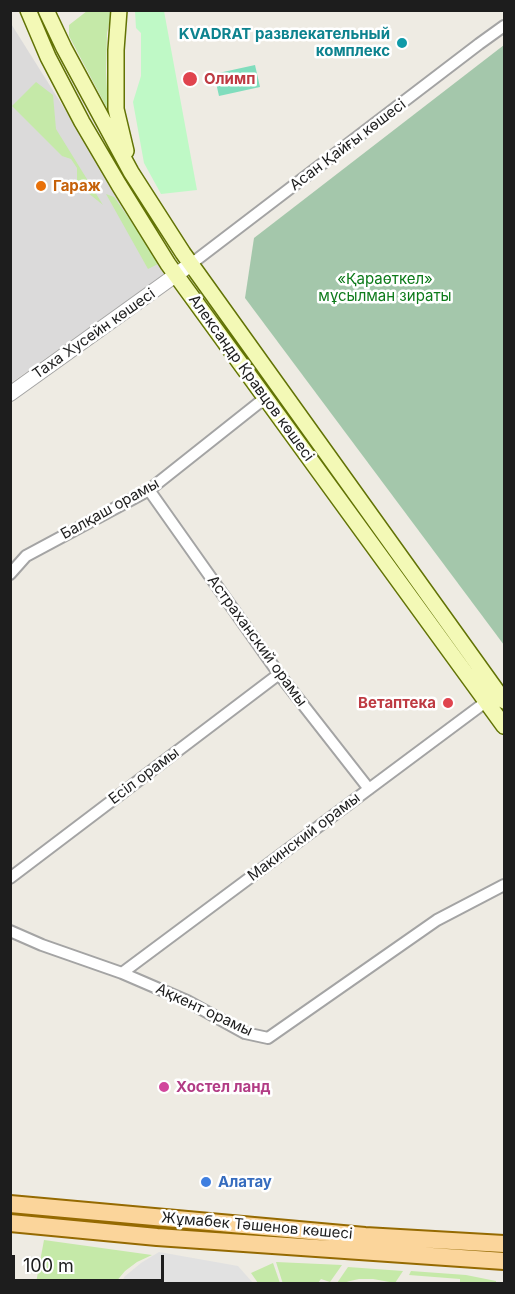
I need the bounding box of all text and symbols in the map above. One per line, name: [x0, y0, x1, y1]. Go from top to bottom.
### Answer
place label: KVADRAT развлекательный комплекс: [179, 25, 390, 60]
marker: KVADRAT развлекательный комплекс: [395, 36, 409, 50]
marker: Олимп: [181, 70, 199, 88]
place label: Олимп: [204, 70, 255, 88]
street label: Асан Қайғы көшесі: [286, 96, 410, 194]
place label: Гараж: [53, 177, 101, 195]
marker: Гараж: [34, 179, 48, 193]
park label: «Қараөткел» мұсылман зираты: [318, 270, 452, 305]
street label: Таха Хусейн көшесі: [29, 285, 159, 383]
street label: Александр Кравцов көшесі: [185, 291, 317, 465]
street label: Балқаш орамы: [58, 475, 162, 543]
street label: Астраханский орамы: [203, 572, 311, 710]
place label: Ветаптека: [358, 694, 436, 712]
marker: Ветаптека: [441, 696, 455, 710]
street label: Есіл орамы: [105, 744, 183, 808]
street label: Макинский орамы: [244, 789, 364, 885]
street label: Ақкент орамы: [153, 980, 255, 1040]
place label: Хостел ланд: [176, 1078, 271, 1096]
marker: Хостел ланд: [157, 1080, 171, 1094]
place label: Алатау: [218, 1173, 272, 1191]
marker: Алатау: [199, 1175, 213, 1189]
street label: Жұмабек Тәшенов көшесі: [161, 1209, 353, 1243]
scale bar: [15, 1243, 166, 1281]
text: 100 m: [23, 1255, 74, 1276]

